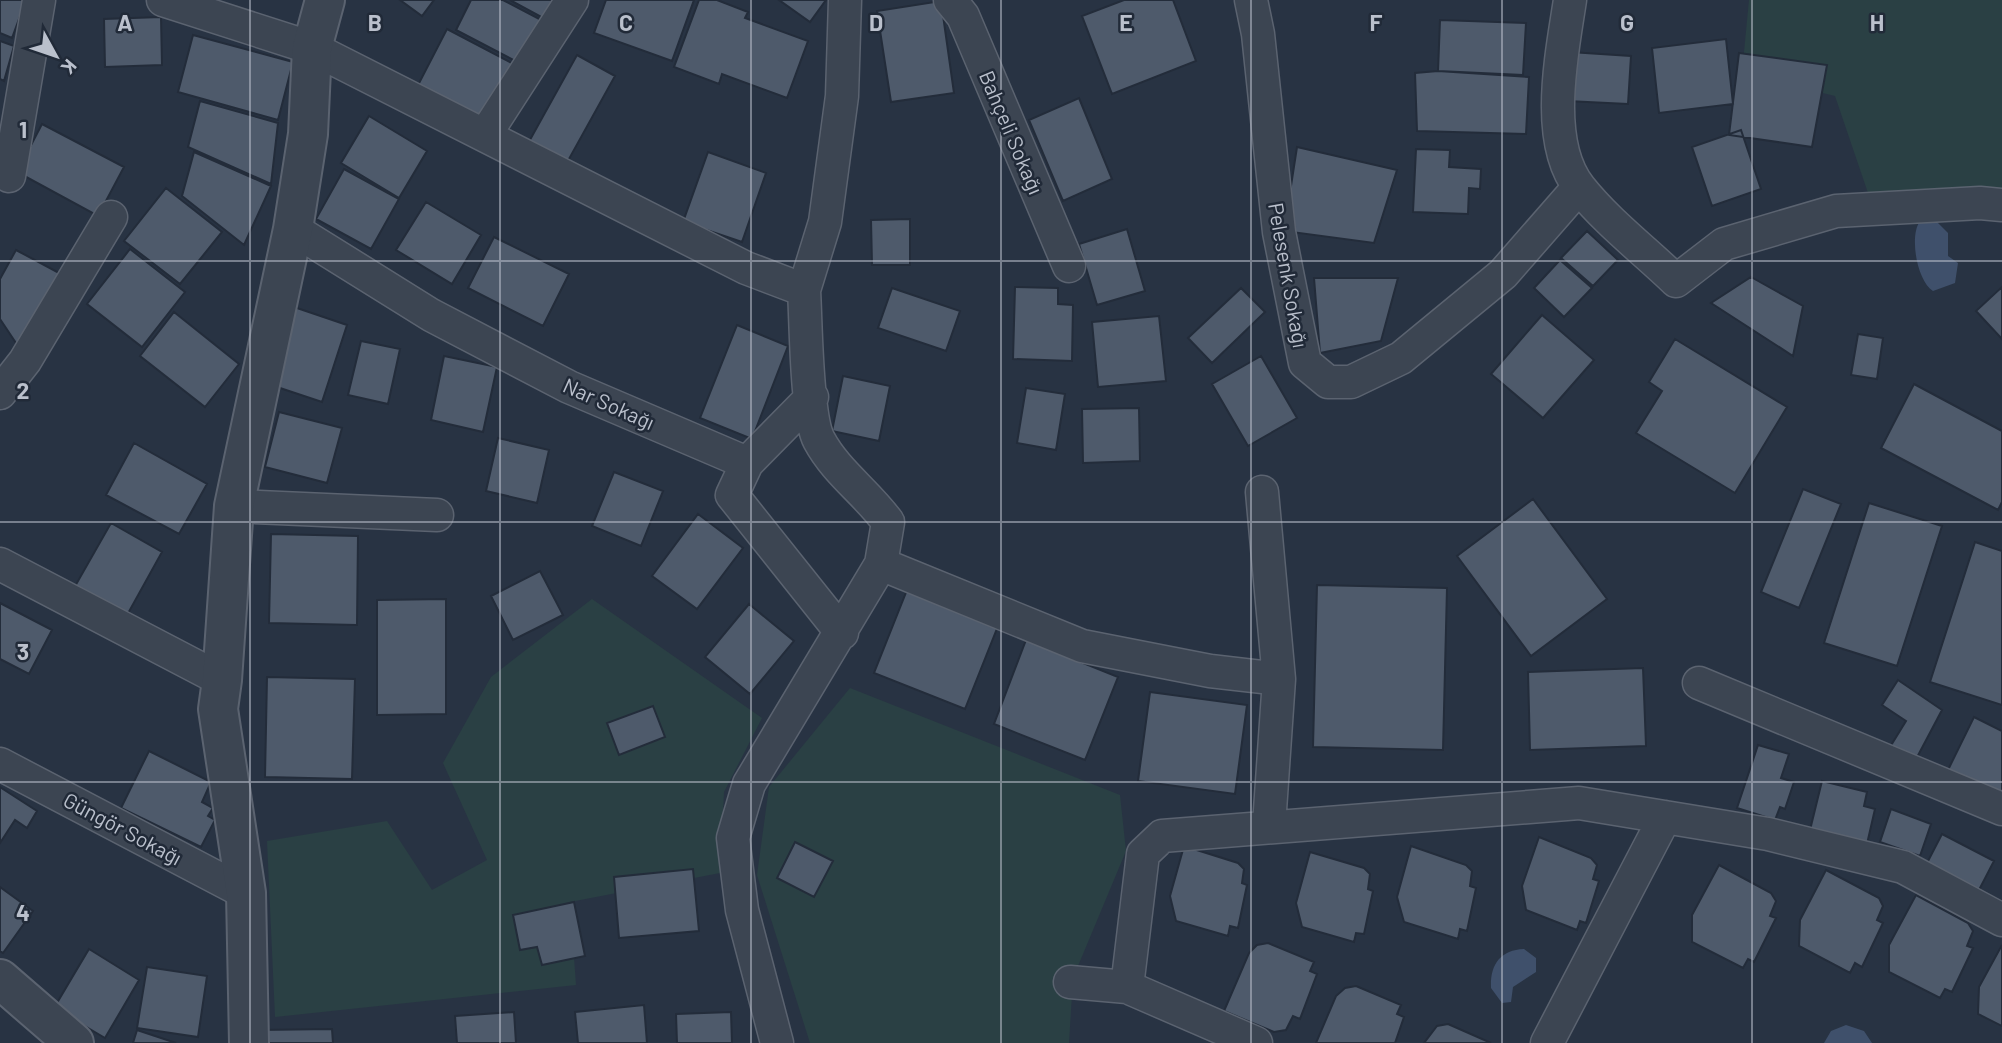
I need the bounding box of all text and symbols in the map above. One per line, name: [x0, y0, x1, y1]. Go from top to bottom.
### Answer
text: A: [117, 8, 133, 36]
text: B: [368, 8, 382, 36]
text: C: [619, 8, 633, 36]
text: D: [869, 8, 883, 36]
text: E: [1119, 8, 1133, 36]
text: F: [1370, 8, 1383, 36]
text: G: [1620, 8, 1634, 36]
text: H: [1870, 8, 1884, 36]
north arrow: [21, 21, 91, 91]
text: K: [57, 55, 82, 79]
street label: Bahçeli Sokağı: [975, 66, 1049, 198]
text: 1: [19, 115, 27, 143]
street label: Pelesenk Sokağı: [1264, 201, 1314, 349]
street label: Nar Sokağı: [560, 372, 658, 434]
text: 2: [17, 376, 29, 404]
text: 3: [17, 637, 29, 665]
street label: Güngör Sokağı: [60, 786, 186, 870]
text: 4: [16, 898, 30, 926]

